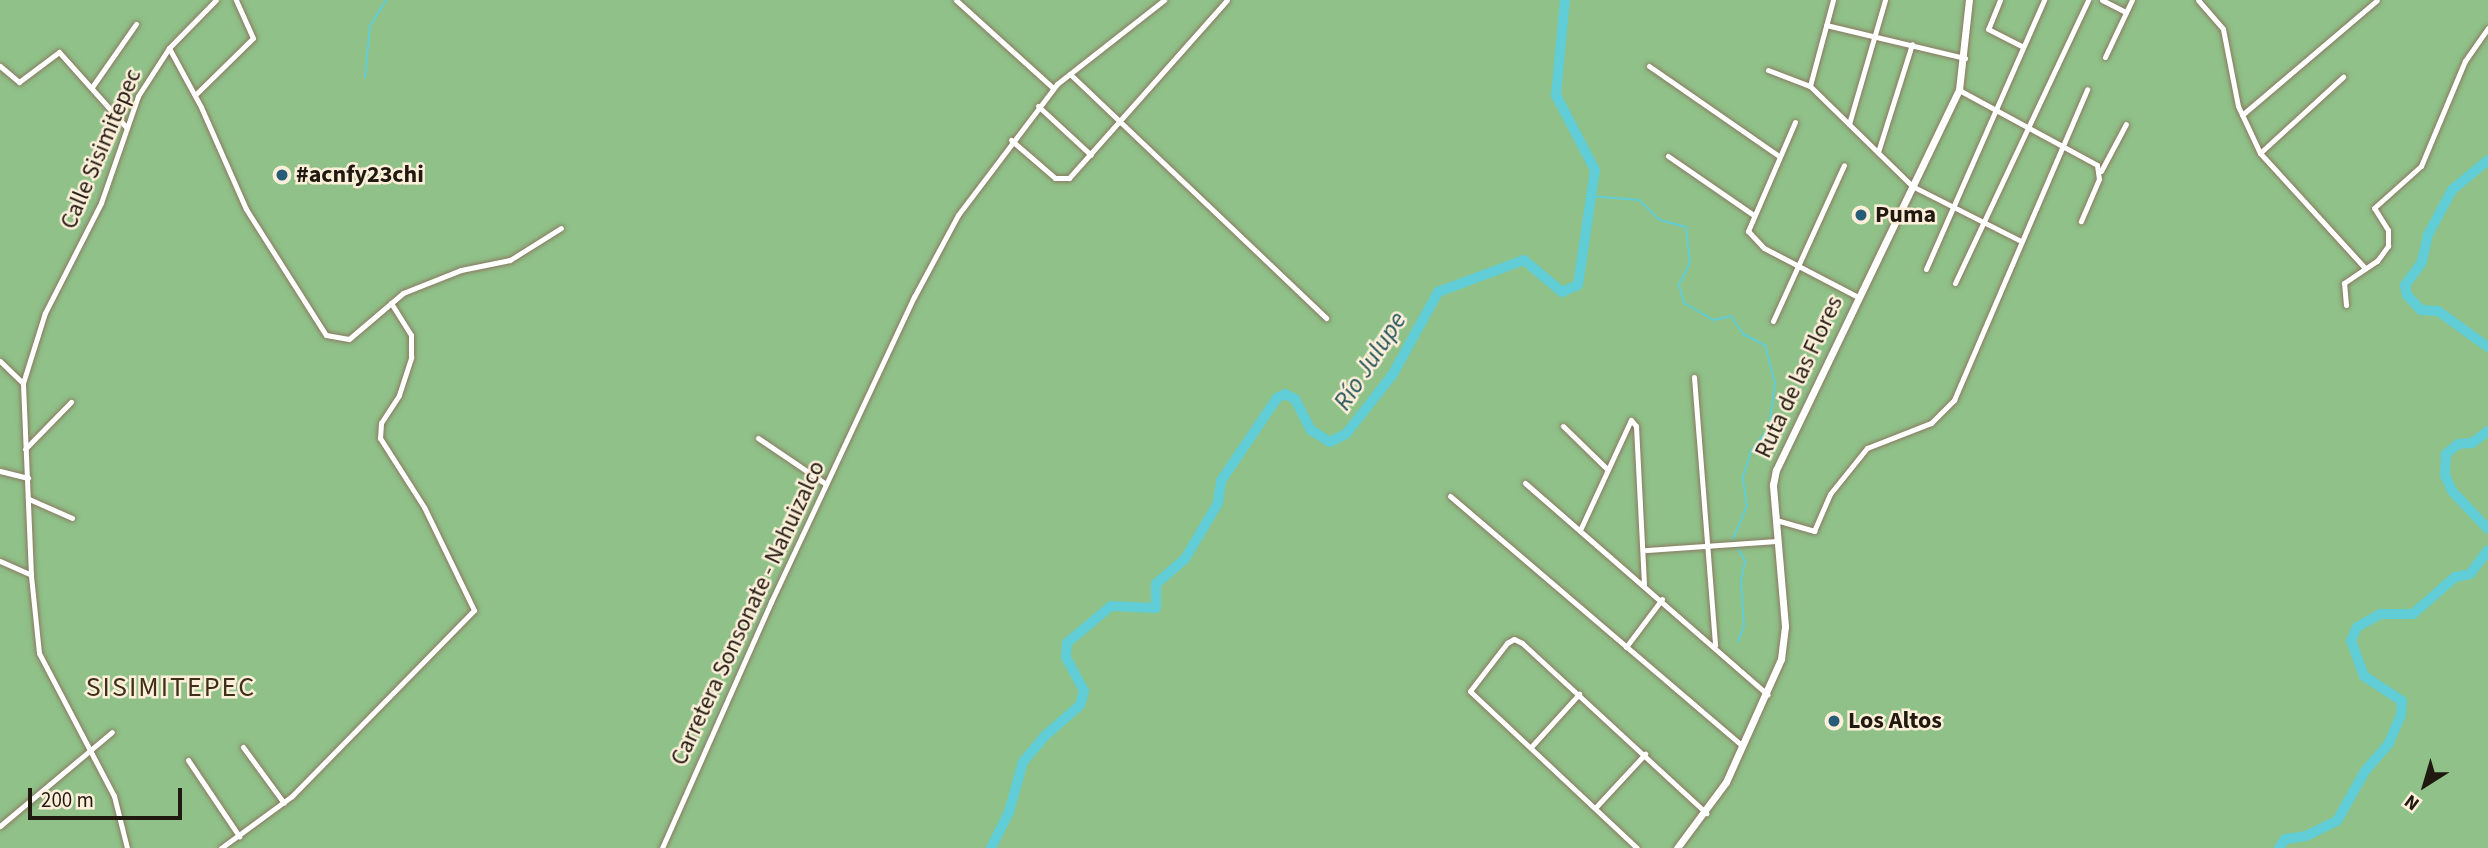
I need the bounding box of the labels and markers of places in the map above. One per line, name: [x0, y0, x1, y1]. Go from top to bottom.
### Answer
place label: #acnfy23chi: [296, 161, 424, 189]
marker: #acnfy23chi: [274, 167, 290, 183]
place label: Puma: [1875, 201, 1936, 229]
marker: Puma: [1853, 207, 1869, 223]
place label: Los Altos: [1848, 707, 1942, 735]
marker: Los Altos: [1826, 713, 1842, 729]

